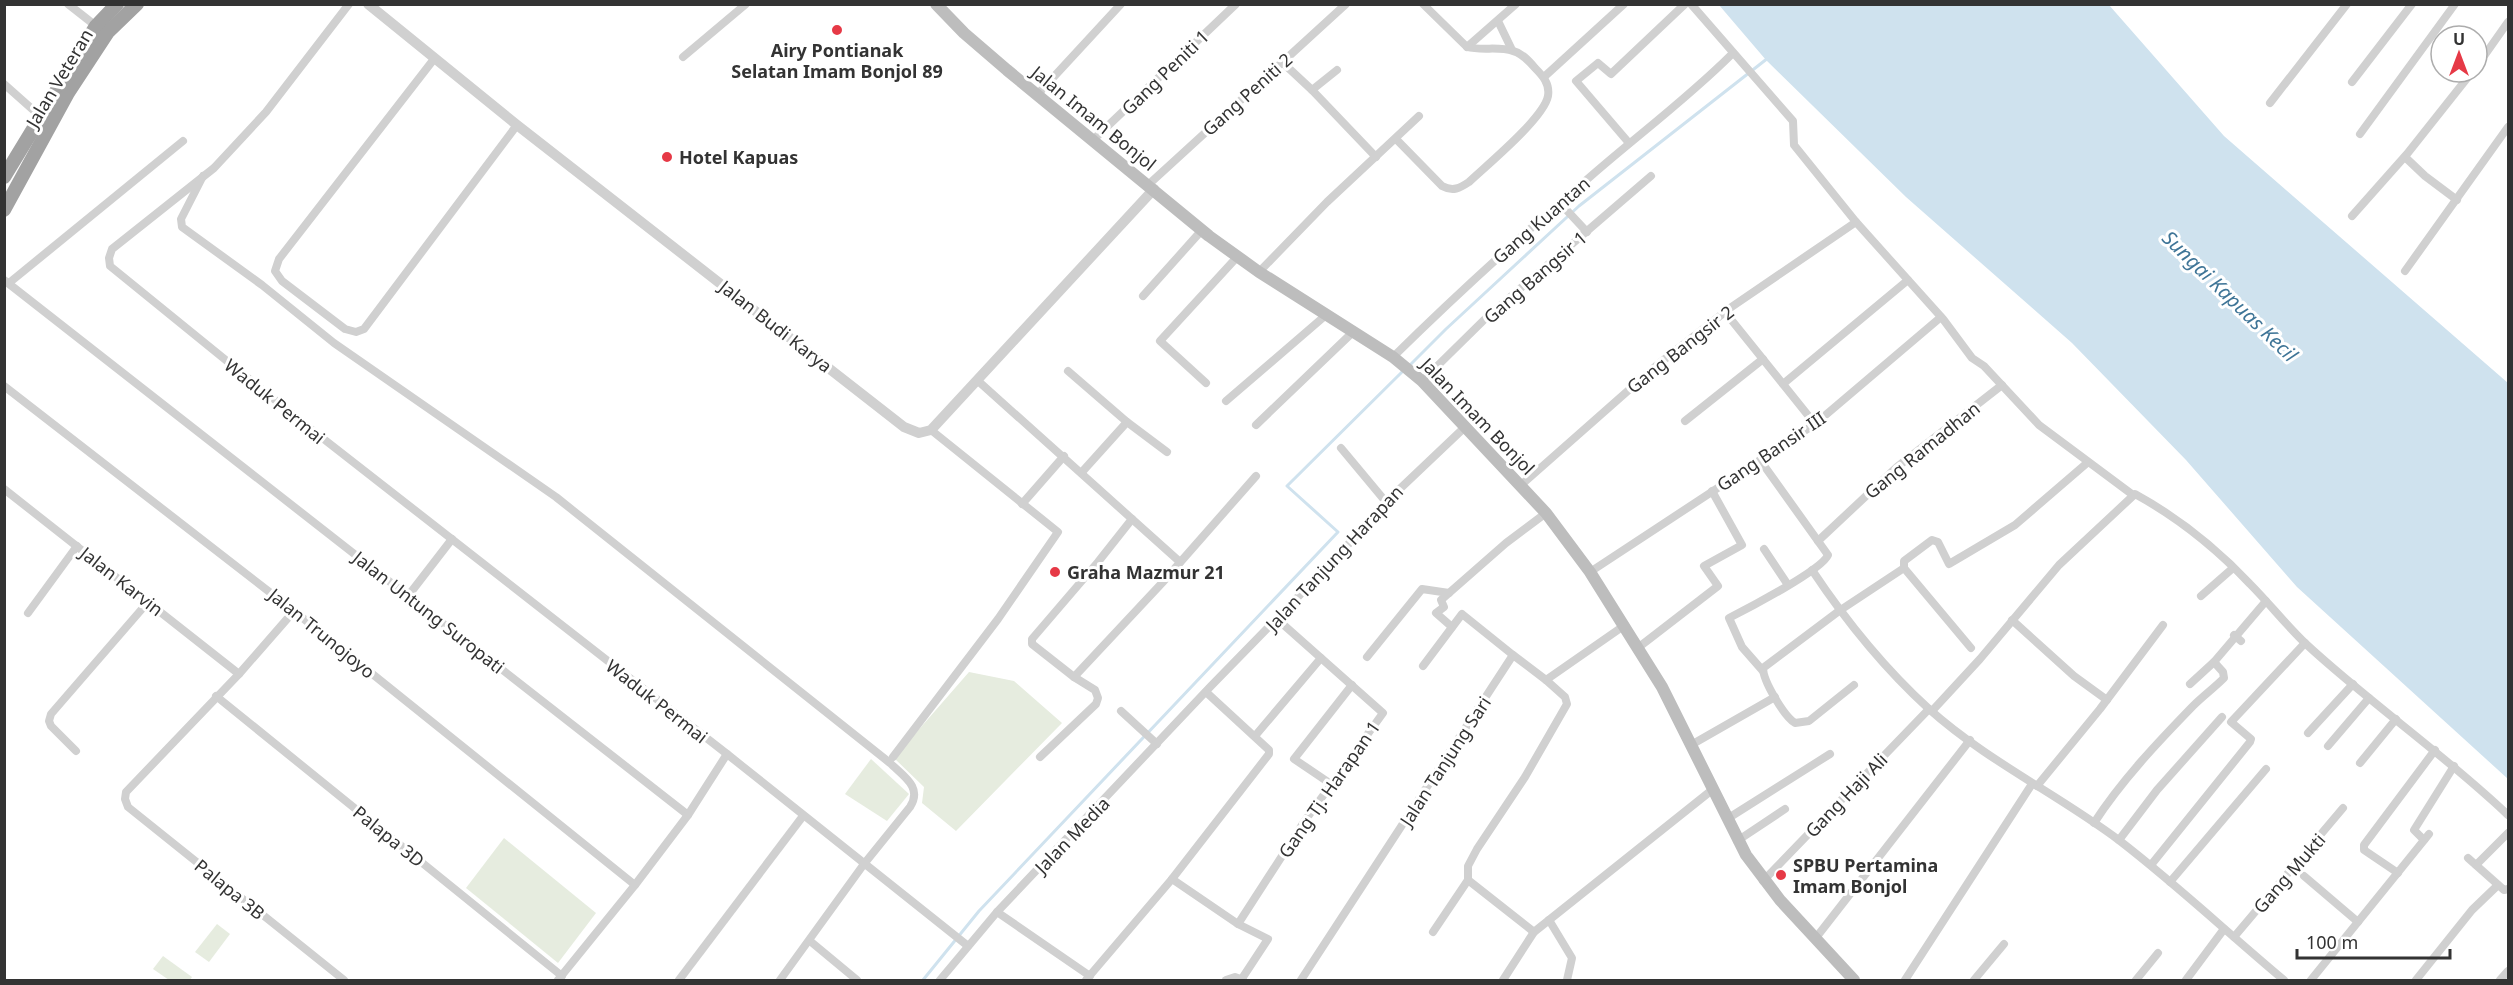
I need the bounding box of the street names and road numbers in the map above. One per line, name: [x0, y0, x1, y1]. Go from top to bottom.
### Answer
street label: Jalan Veteran: [19, 24, 98, 134]
street label: Gang Peniti 1: [1116, 24, 1214, 120]
street label: Gang Peniti 2: [1197, 47, 1297, 141]
street label: Jalan Imam Bonjol: [1025, 59, 1161, 176]
street label: Gang Kuantan: [1487, 171, 1595, 269]
street label: Gang Bangsir 1: [1478, 225, 1592, 329]
street label: Jalan Budi Karya: [713, 273, 837, 378]
street label: Gang Bangsir 2: [1621, 300, 1739, 398]
street label: Jalan Imam Bonjol: [1414, 351, 1540, 480]
street label: Waduk Permai: [220, 353, 330, 449]
street label: Gang Ramadhan: [1859, 396, 1985, 504]
street label: Gang Bansir III: [1712, 406, 1830, 496]
street label: Jalan Tanjung Harapan: [1259, 480, 1408, 637]
street label: Jalan Karvin: [74, 540, 168, 621]
street label: Jalan Untung Suropati: [347, 544, 510, 679]
street label: Jalan Trunojoyo: [262, 581, 380, 683]
street label: Waduk Permai: [601, 654, 713, 748]
street label: Jalan Tanjung Sari: [1393, 692, 1496, 832]
street label: Gang Tj. Harapan 1: [1273, 716, 1385, 862]
street label: Gang Haji Ali: [1800, 748, 1892, 842]
street label: Jalan Media: [1028, 791, 1115, 880]
street label: Palapa 3D: [348, 800, 430, 872]
street label: Gang Mukti: [2248, 828, 2330, 918]
street label: Palapa 3B: [190, 853, 270, 925]

